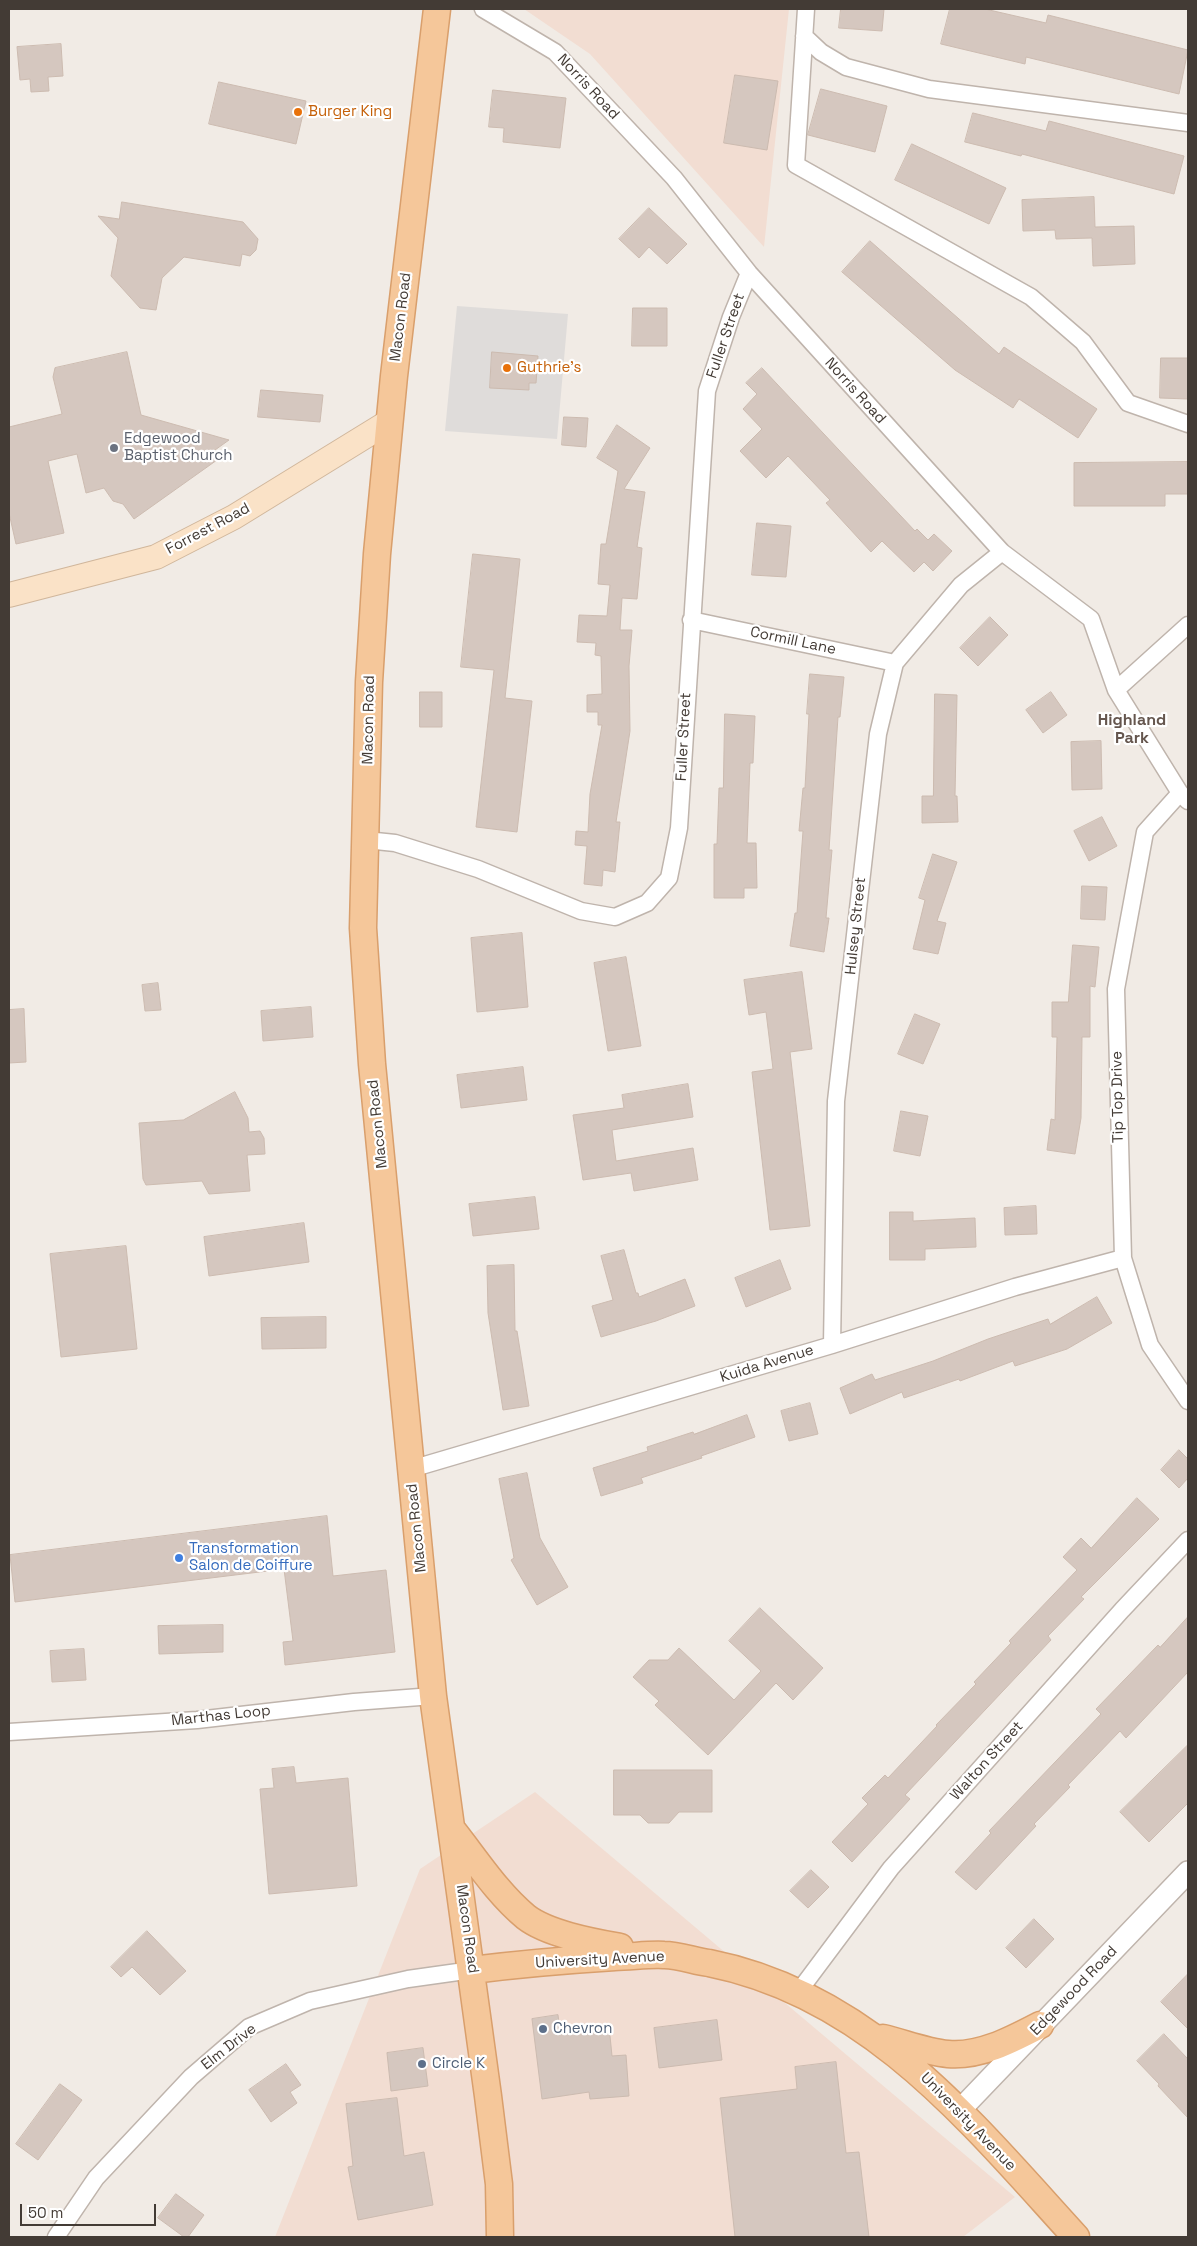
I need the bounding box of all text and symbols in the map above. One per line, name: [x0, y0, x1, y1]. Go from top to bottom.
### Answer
street label: Norris Road: [553, 51, 623, 123]
place label: Burger King: [308, 103, 392, 121]
marker: Burger King: [292, 106, 304, 118]
street label: Macon Road: [387, 271, 415, 363]
street label: Fuller Street: [703, 291, 749, 381]
street label: Norris Road: [821, 354, 889, 428]
place label: Guthrie's: [517, 359, 582, 377]
marker: Guthrie's: [501, 362, 513, 374]
place label: Edgewood Baptist Church: [124, 430, 232, 465]
marker: Edgewood Baptist Church: [108, 442, 120, 454]
street label: Forrest Road: [163, 499, 253, 559]
street label: Cormill Lane: [748, 623, 838, 659]
street label: Macon Road: [359, 675, 379, 765]
street label: Fuller Street: [673, 692, 695, 782]
district label: Highland Park: [1098, 711, 1166, 749]
street label: Hulsey Street: [842, 876, 870, 976]
street label: Tip Top Drive: [1108, 1051, 1128, 1143]
street label: Macon Road: [364, 1079, 392, 1169]
street label: Kuida Avenue: [718, 1341, 816, 1387]
street label: Macon Road: [403, 1483, 431, 1573]
place label: Transformation Salon de Coiffure: [189, 1540, 313, 1575]
marker: Transformation Salon de Coiffure: [173, 1552, 185, 1564]
street label: Marthas Loop: [170, 1702, 272, 1730]
street label: Walton Street: [947, 1718, 1027, 1804]
street label: Macon Road: [452, 1883, 482, 1975]
street label: Edgewood Road: [1027, 1943, 1121, 2039]
street label: University Avenue: [535, 1948, 665, 1972]
street label: Elm Drive: [198, 2020, 260, 2074]
place label: Chevron: [553, 2020, 612, 2038]
marker: Chevron: [537, 2023, 549, 2035]
place label: Circle K: [432, 2055, 485, 2073]
marker: Circle K: [416, 2058, 428, 2070]
street label: University Avenue: [917, 2069, 1019, 2175]
scale bar: [22, 2194, 159, 2226]
text: 50 m: [28, 2203, 63, 2222]

